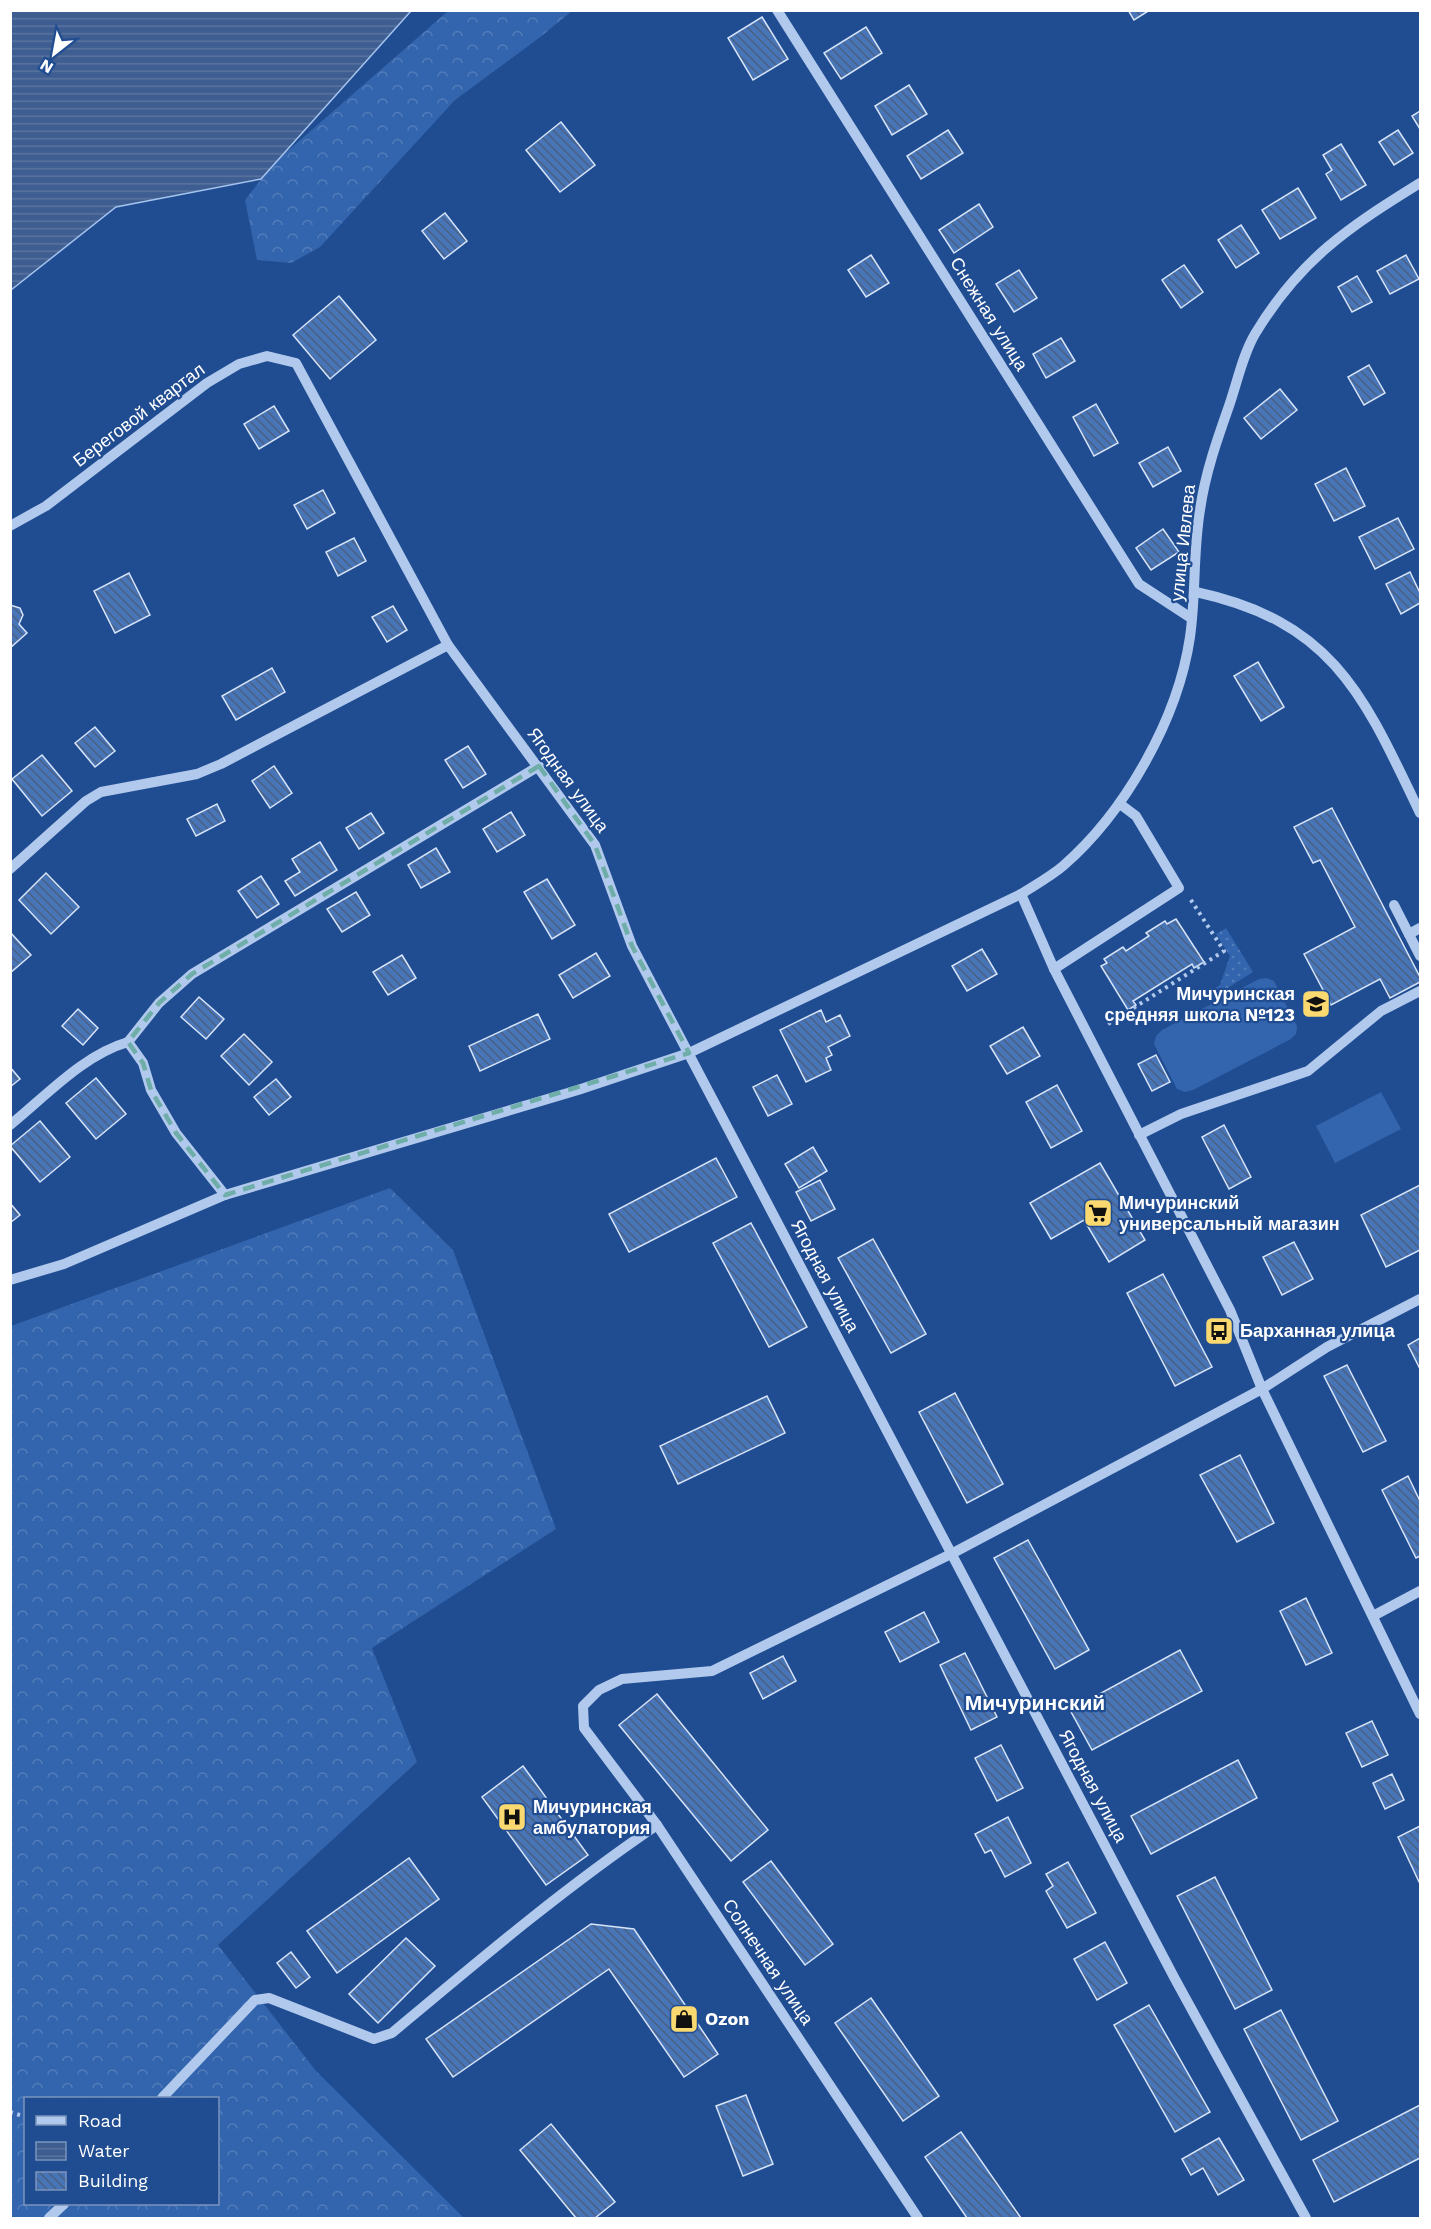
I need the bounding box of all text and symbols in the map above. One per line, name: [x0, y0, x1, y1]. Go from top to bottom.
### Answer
north arrow: [24, 24, 84, 84]
text: N: [37, 55, 57, 78]
street label: Снежная улица: [946, 253, 1033, 375]
street label: Береговой квартал: [69, 358, 209, 471]
street label: улица Ивлева: [1166, 482, 1199, 603]
street label: Ягодная улица: [523, 723, 614, 837]
place label: Мичуринская средняя школа №123: [1105, 983, 1295, 1025]
school or university icon: Мичуринская средняя школа №123: [1300, 988, 1332, 1020]
place label: Мичуринский универсальный магазин: [1119, 1192, 1340, 1234]
supermarket icon: Мичуринский универсальный магазин: [1082, 1197, 1114, 1229]
street label: Ягодная улица: [787, 1216, 864, 1337]
bus stop icon: Барханная улица: [1203, 1315, 1235, 1347]
place label: Барханная улица: [1240, 1320, 1396, 1341]
district label: Мичуринский: [965, 1690, 1105, 1715]
street label: Ягодная улица: [1055, 1726, 1132, 1847]
place label: Мичуринская амбулатория: [533, 1796, 652, 1838]
hospital icon: Мичуринская амбулатория: [496, 1801, 528, 1833]
street label: Солнечная улица: [719, 1895, 819, 2029]
shop icon: Ozon: [668, 2003, 700, 2035]
place label: Ozon: [705, 2008, 749, 2029]
legend: [24, 2097, 219, 2205]
text: Road: [78, 2110, 122, 2131]
text: Water: [78, 2140, 130, 2161]
text: Building: [78, 2170, 148, 2191]

